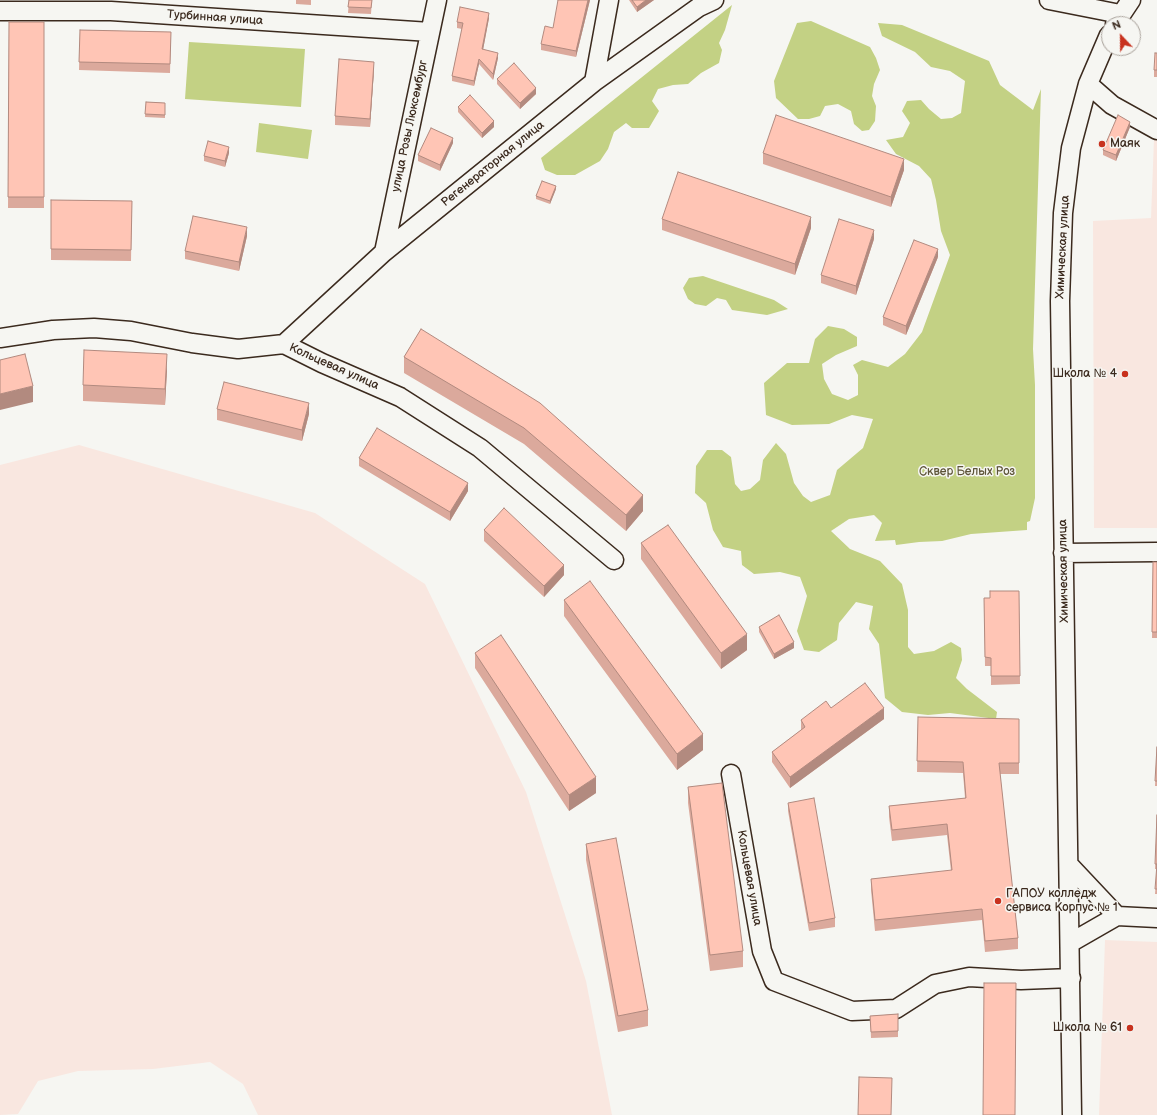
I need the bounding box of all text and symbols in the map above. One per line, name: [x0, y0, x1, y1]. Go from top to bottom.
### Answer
street label: Турбинная улица: [166, 7, 264, 29]
north arrow: [1101, 16, 1141, 56]
text: N: [1110, 18, 1123, 33]
street label: улица Розы Люксембург: [389, 59, 431, 193]
street label: Регенераторная улица: [439, 118, 547, 210]
place label: Маяк: [1110, 137, 1140, 151]
marker: Маяк: [1097, 139, 1107, 149]
street label: Химическая улица: [1053, 195, 1073, 299]
street label: Кольцевая улица: [287, 341, 381, 393]
place label: Школа № 4: [1052, 367, 1117, 381]
marker: Школа № 4: [1120, 369, 1130, 379]
park label: Сквер Белых Роз: [919, 465, 1015, 479]
street label: Химическая улица: [1056, 519, 1072, 623]
street label: Кольцевая улица: [733, 829, 765, 927]
place label: ГАПОУ колледж сервиса Корпус № 1: [1006, 887, 1118, 915]
marker: ГАПОУ колледж сервиса Корпус № 1: [993, 896, 1003, 906]
place label: Школа № 61: [1053, 1021, 1122, 1035]
marker: Школа № 61: [1125, 1023, 1135, 1033]

